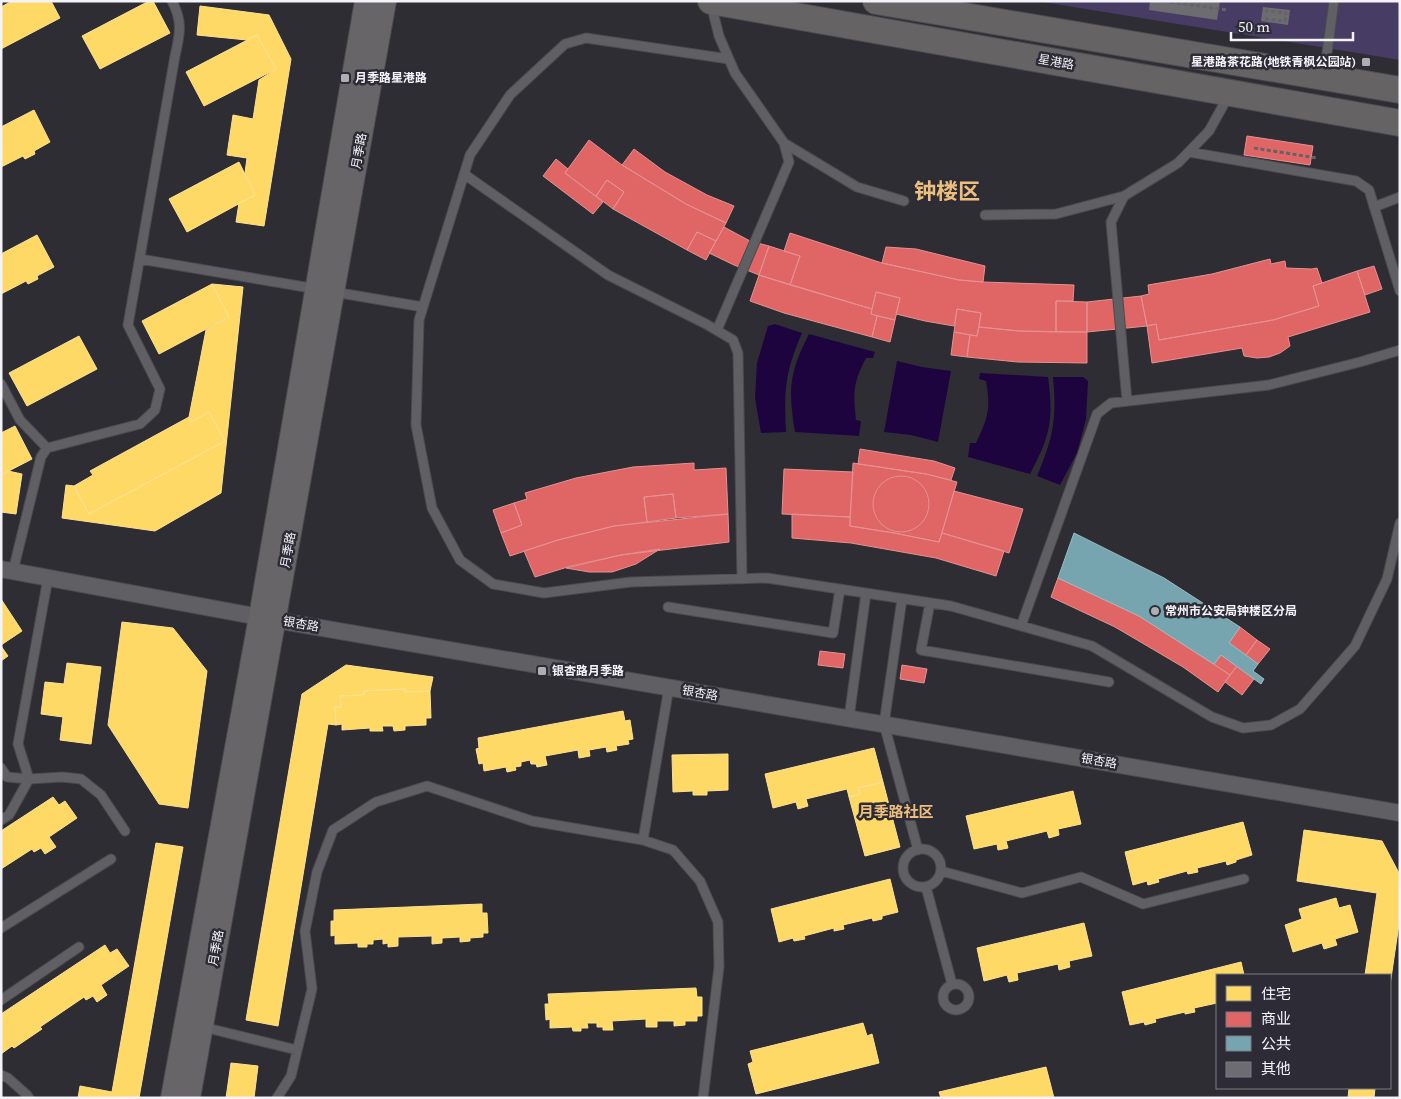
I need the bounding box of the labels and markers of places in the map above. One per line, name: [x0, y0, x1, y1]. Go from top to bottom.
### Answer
place label: 星港路茶花路(地铁青枫公园站): [1191, 54, 1356, 70]
marker: 星港路茶花路(地铁青枫公园站): [1360, 56, 1372, 68]
place label: 月季路星港路: [355, 70, 427, 86]
marker: 月季路星港路: [339, 72, 351, 84]
place label: 常州市公安局钟楼区分局: [1165, 603, 1297, 619]
marker: 常州市公安局钟楼区分局: [1149, 605, 1161, 617]
place label: 银杏路月季路: [552, 663, 624, 679]
marker: 银杏路月季路: [536, 665, 548, 677]

